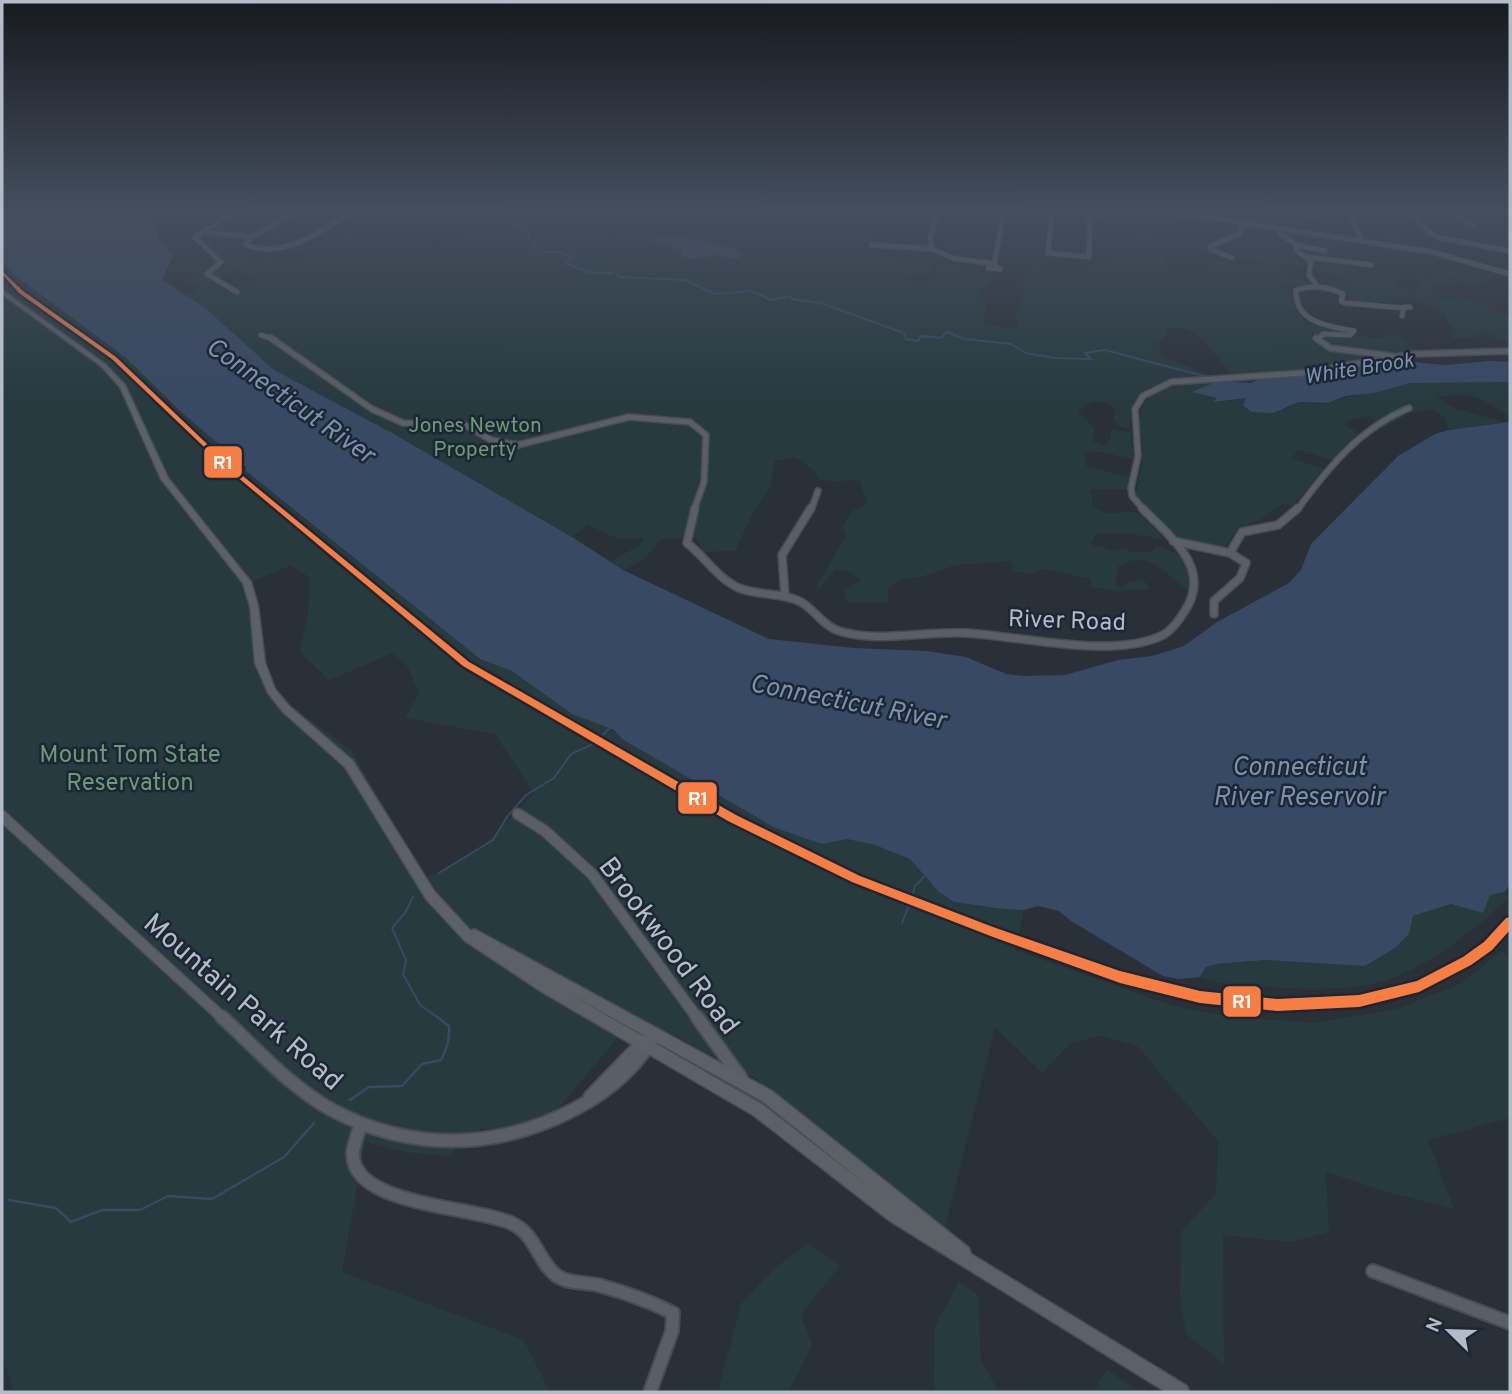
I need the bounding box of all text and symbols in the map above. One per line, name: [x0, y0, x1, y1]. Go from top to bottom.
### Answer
water label: Connecticut River: [198, 331, 382, 474]
water label: White Brook: [1303, 347, 1416, 391]
park label: Jones Newton Property: [408, 413, 542, 464]
line badge: R1: [203, 445, 243, 479]
text: R1: [213, 452, 233, 476]
street label: River Road: [1007, 605, 1126, 639]
water label: Connecticut River: [747, 668, 951, 739]
park label: Mount Tom State Reservation: [39, 741, 221, 799]
water label: Connecticut River Reservoir: [1213, 752, 1387, 815]
line badge: R1: [677, 781, 718, 815]
text: R1: [688, 788, 708, 812]
street label: Brookwood Road: [589, 851, 746, 1043]
street label: Mountain Park Road: [135, 907, 349, 1100]
line badge: R1: [1222, 985, 1262, 1018]
text: R1: [1232, 991, 1252, 1015]
north arrow: [1414, 1296, 1484, 1366]
text: N: [1421, 1314, 1449, 1336]

